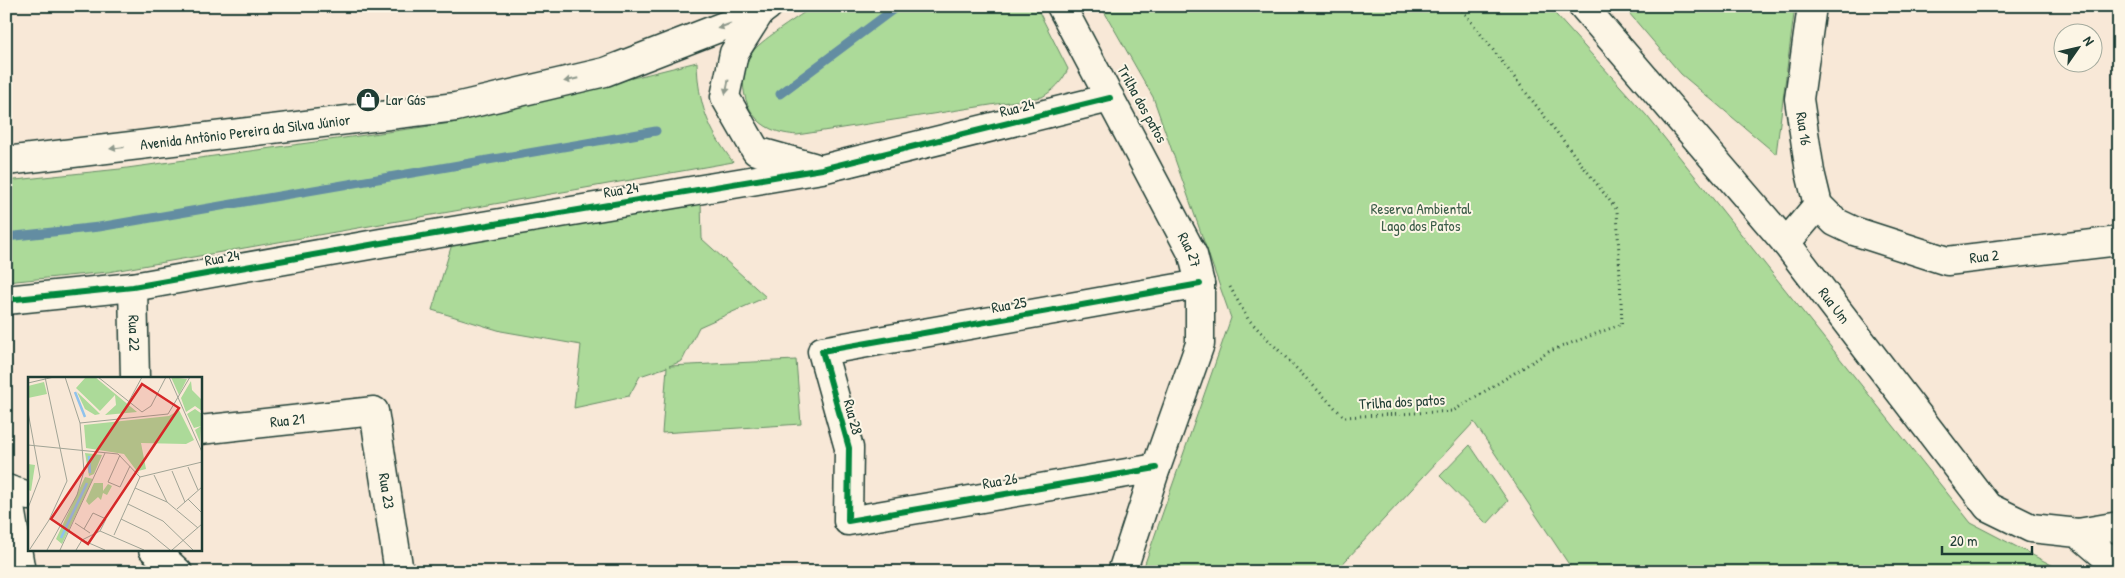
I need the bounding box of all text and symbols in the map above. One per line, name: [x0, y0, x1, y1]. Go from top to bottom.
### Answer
one-way arrow: [716, 22, 731, 30]
north arrow: [2052, 22, 2102, 72]
text: N: [2079, 32, 2099, 49]
street label: Trilha dos patos: [1112, 61, 1173, 147]
one-way arrow: [564, 76, 579, 84]
one-way arrow: [722, 80, 730, 96]
shop icon: Lar Gás: [355, 87, 381, 113]
place label: Lar Gás: [386, 89, 426, 110]
street label: Rua 24: [997, 93, 1037, 122]
street label: Avenida Antônio Pereira da Silva Júnior: [139, 109, 352, 155]
street label: Rua 16: [1791, 110, 1817, 147]
one-way arrow: [108, 144, 124, 152]
street label: Rua 24: [602, 176, 640, 203]
park label: Reserva Ambiental Lago dos Patos: [1371, 198, 1471, 236]
street label: Rua 27: [1173, 229, 1207, 269]
street label: Rua 24: [203, 244, 241, 271]
street label: Rua 2: [1969, 244, 2000, 268]
street label: Rua Um: [1814, 283, 1855, 328]
street label: Rua 25: [990, 291, 1029, 318]
street label: Rua 22: [124, 315, 145, 351]
inset map: [28, 377, 201, 550]
street label: Trilha dos patos: [1358, 389, 1446, 414]
street label: Rua 28: [839, 397, 868, 437]
street label: Rua 21: [269, 408, 306, 432]
street label: Rua 26: [981, 467, 1019, 494]
street label: Rua 23: [374, 472, 400, 511]
scale bar: [1942, 523, 2032, 555]
text: 20 m: [1950, 530, 1977, 551]

